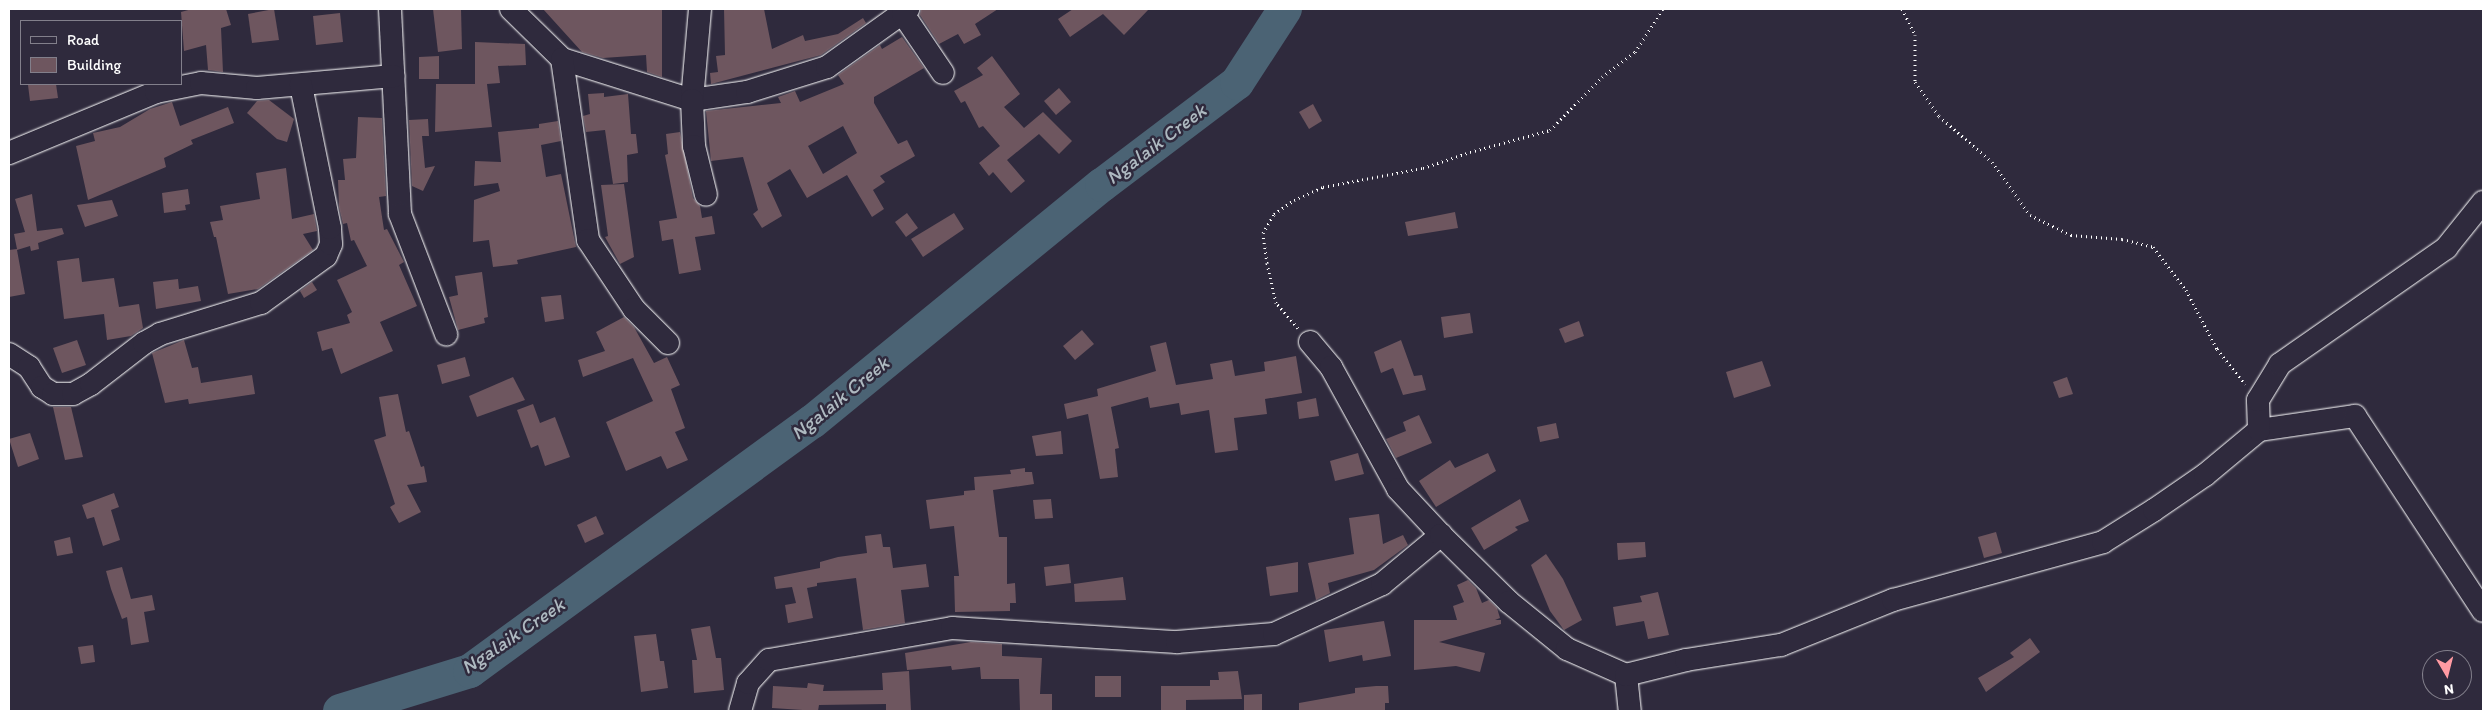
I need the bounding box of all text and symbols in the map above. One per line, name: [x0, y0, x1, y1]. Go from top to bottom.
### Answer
legend: [20, 20, 182, 85]
text: Road: [67, 31, 99, 49]
text: Building: [67, 56, 121, 74]
water label: Ngalaik Creek: [1101, 98, 1211, 190]
water label: Ngalaik Creek: [786, 351, 894, 445]
water label: Ngalaik Creek: [457, 593, 569, 679]
north arrow: [2422, 650, 2472, 700]
text: N: [2443, 680, 2455, 698]

